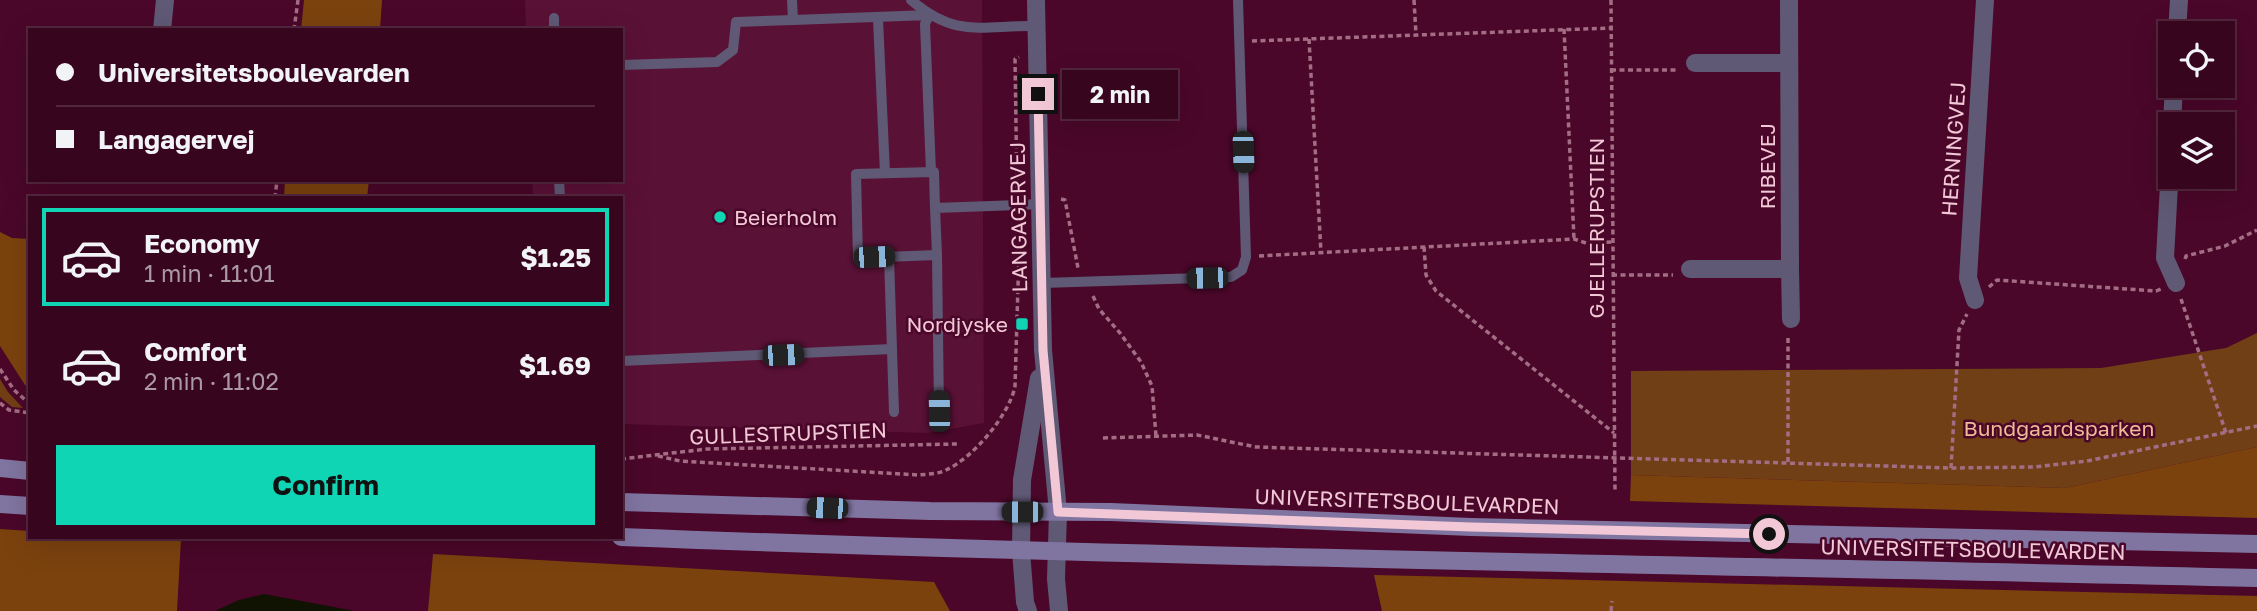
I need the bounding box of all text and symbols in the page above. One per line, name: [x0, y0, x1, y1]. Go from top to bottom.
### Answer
map controls: [2158, 21, 2235, 189]
button: locate: [2158, 21, 2235, 98]
text: Universitetsboulevarden: [98, 57, 410, 88]
callout: 2 min: [1062, 70, 1178, 119]
route end: [1022, 78, 1054, 110]
text: 2 min: [1090, 80, 1150, 108]
street label: HERNINGVEJ: [1935, 81, 1971, 217]
button: layers: [2158, 112, 2235, 189]
street label: RIBEVEJ: [1754, 123, 1780, 209]
text: Langagervej: [98, 124, 255, 155]
car: [1232, 131, 1255, 173]
street label: GJELLERUPSTIEN: [1583, 138, 1609, 318]
street label: LANGAGERVEJ: [1004, 141, 1032, 293]
place label: Beierholm: [734, 204, 837, 230]
marker: Beierholm: [712, 209, 728, 225]
icon: car: [60, 226, 123, 289]
text: Economy: [144, 228, 260, 259]
text: $1.25: [520, 242, 591, 273]
car: [853, 246, 896, 268]
text: 1 min · 11:01: [144, 259, 275, 287]
car: [1186, 267, 1229, 289]
place label: Nordjyske: [906, 311, 1008, 337]
marker: Nordjyske: [1014, 316, 1030, 332]
icon: car: [60, 334, 123, 397]
text: Comfort: [144, 336, 247, 367]
car: [762, 344, 805, 366]
text: $1.69: [519, 350, 591, 381]
text: 2 min · 11:02: [144, 367, 279, 395]
car: [929, 390, 950, 432]
park label: Bundgaardsparken: [1964, 415, 2154, 441]
street label: GULLESTRUPSTIEN: [689, 417, 887, 449]
button: Confirm: [56, 445, 595, 525]
street label: UNIVERSITETSBOULEVARDEN: [1254, 483, 1560, 519]
car: [806, 497, 849, 519]
car: [1002, 502, 1044, 523]
route start: [1753, 518, 1785, 550]
street label: UNIVERSITETSBOULEVARDEN: [1820, 533, 2126, 565]

